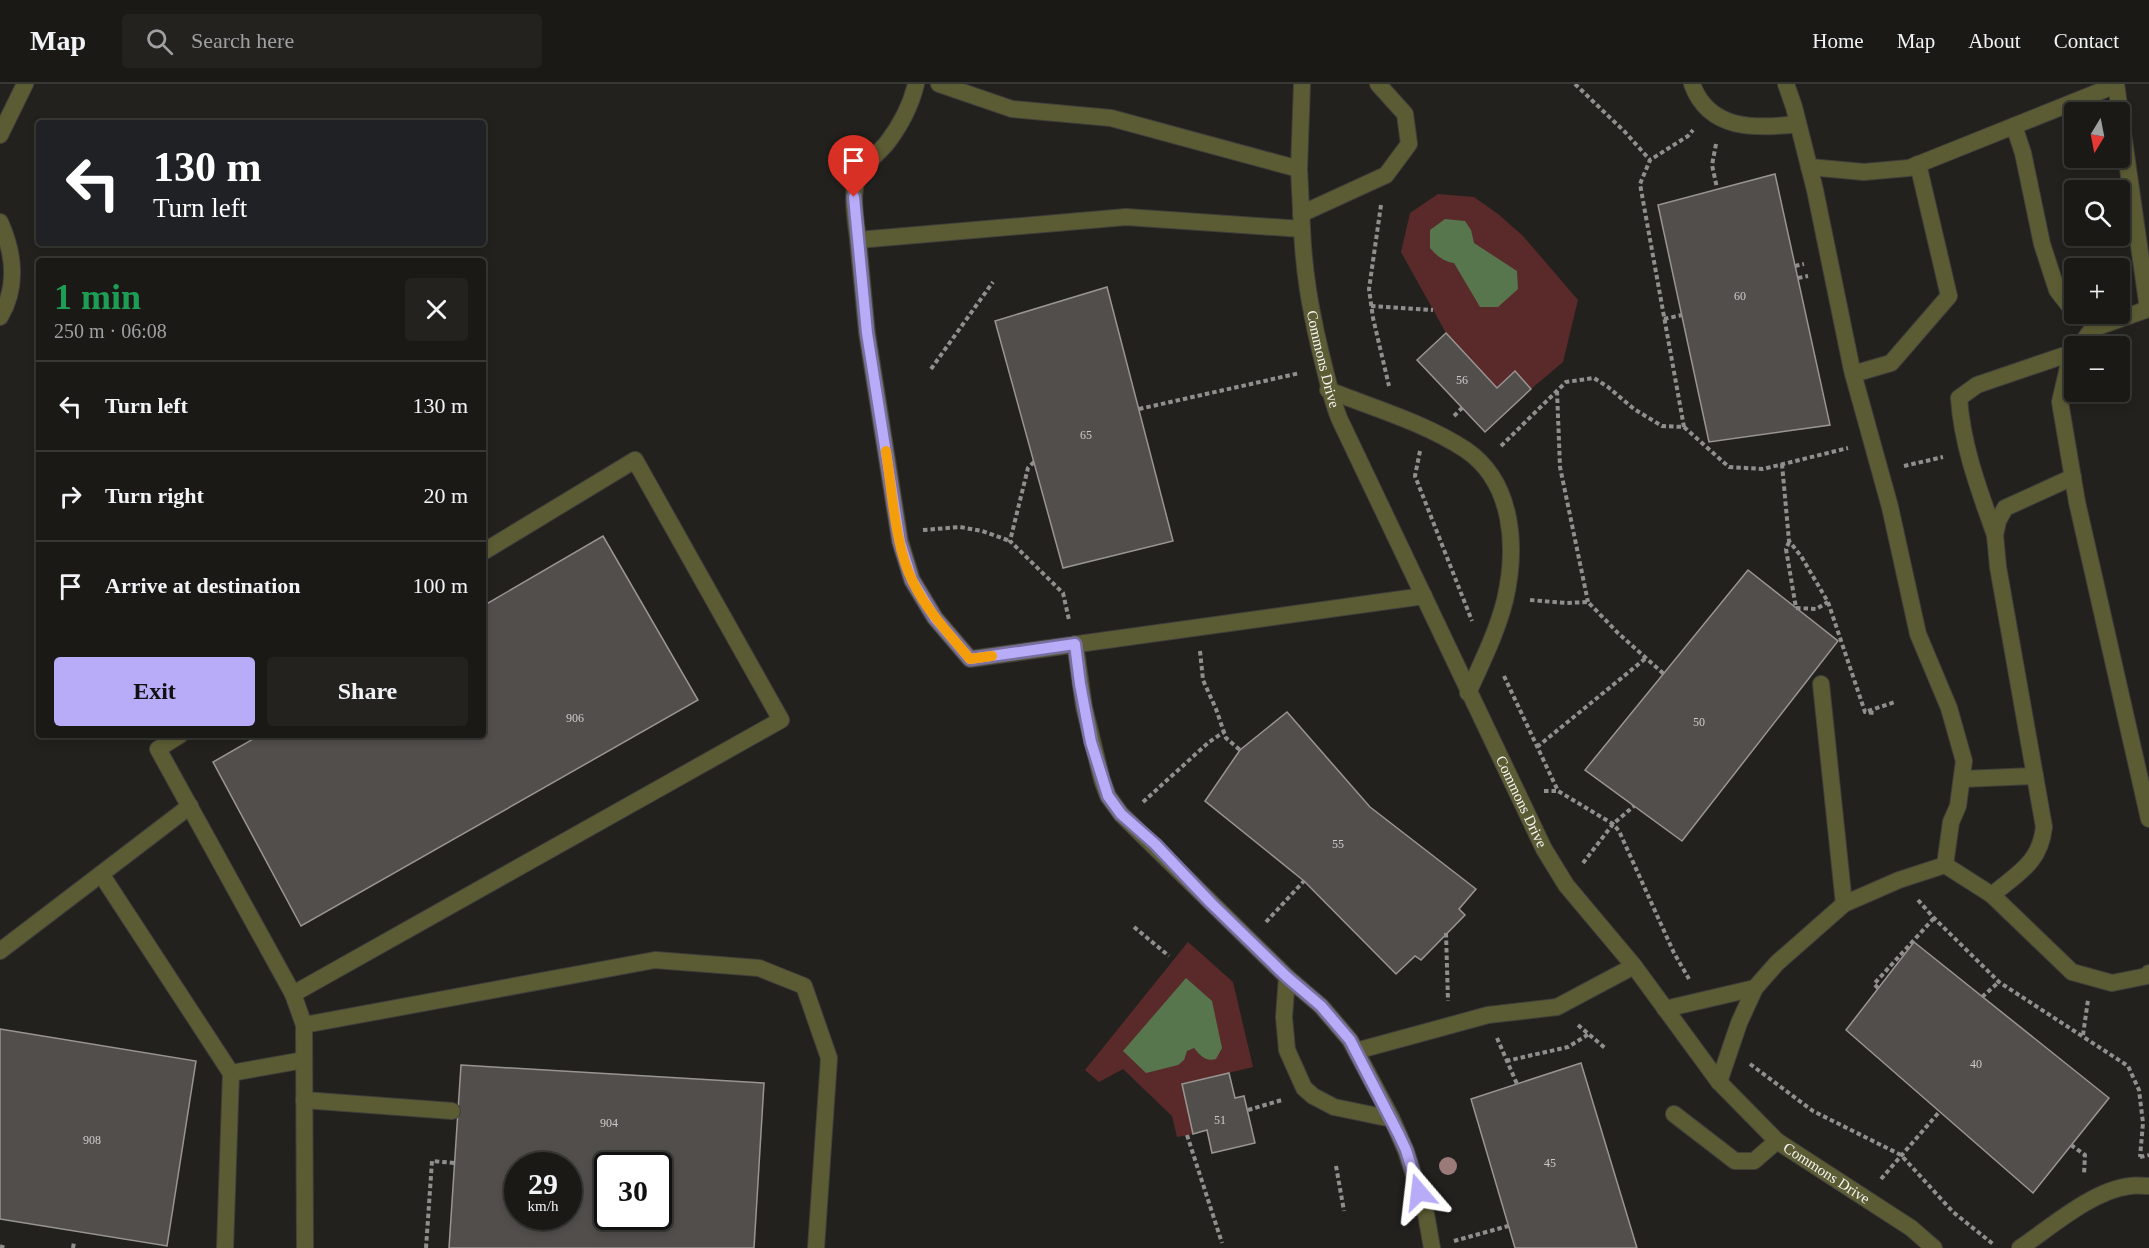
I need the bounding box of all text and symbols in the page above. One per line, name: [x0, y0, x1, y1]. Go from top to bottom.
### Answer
search box: [122, 14, 542, 68]
text: Map: [30, 25, 86, 56]
icon: search: [143, 25, 176, 58]
text: Search here: [191, 28, 294, 53]
text: Home: [1812, 29, 1864, 53]
text: Map: [1897, 29, 1935, 53]
text: About: [1968, 29, 2021, 53]
text: Contact: [2054, 29, 2119, 53]
north arrow: [2064, 102, 2130, 168]
map controls: [2064, 102, 2130, 402]
pin: [828, 135, 879, 197]
icon: left: [54, 144, 132, 222]
text: 130 m: [153, 144, 262, 190]
icon: arrive: [837, 144, 870, 177]
button: search: [2064, 180, 2130, 246]
text: Turn left: [153, 193, 247, 223]
button: +: [2064, 258, 2130, 324]
text: 1 min: [54, 277, 141, 317]
button: close: [405, 278, 468, 341]
house number: 60: [1734, 289, 1746, 303]
street label: Commons Drive: [1304, 309, 1343, 410]
text: 250 m · 06:08: [54, 320, 167, 342]
button: −: [2064, 336, 2130, 402]
house number: 56: [1456, 373, 1468, 387]
icon: left: [54, 390, 87, 423]
text: Turn left: [105, 393, 188, 418]
text: 130 m: [412, 393, 468, 418]
house number: 65: [1080, 428, 1092, 442]
icon: right: [54, 480, 87, 513]
text: Turn right: [105, 483, 204, 508]
text: 20 m: [423, 483, 468, 508]
icon: arrive: [54, 570, 87, 603]
text: Arrive at destination: [105, 573, 301, 598]
text: 100 m: [412, 573, 468, 598]
button: Exit: [54, 657, 255, 726]
button: Share: [267, 657, 468, 726]
house number: 906: [566, 711, 584, 725]
house number: 50: [1693, 715, 1705, 729]
street label: Commons Drive: [1493, 753, 1550, 850]
house number: 55: [1332, 837, 1344, 851]
house number: 40: [1970, 1057, 1982, 1071]
house number: 51: [1214, 1113, 1226, 1127]
house number: 904: [600, 1116, 618, 1130]
house number: 908: [83, 1133, 101, 1147]
street label: Commons Drive: [1780, 1139, 1873, 1207]
speed limit sign: 30: [594, 1152, 672, 1230]
house number: 45: [1544, 1156, 1556, 1170]
position arrow: [1387, 1160, 1451, 1224]
text: 29: [528, 1167, 558, 1200]
text: km/h: [528, 1198, 558, 1214]

